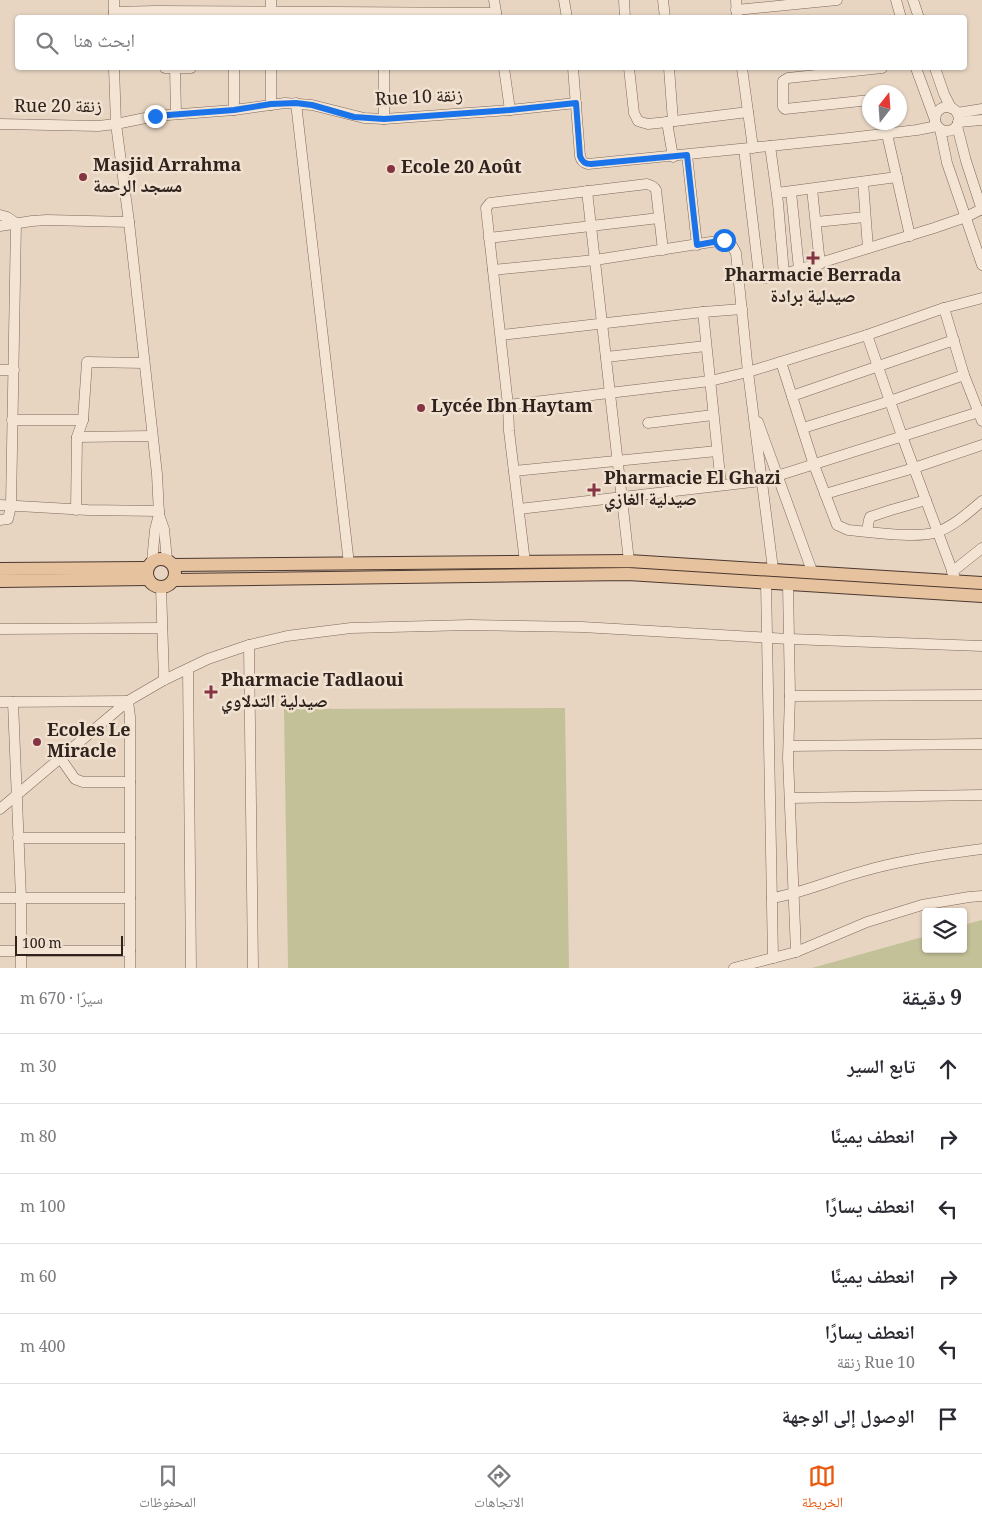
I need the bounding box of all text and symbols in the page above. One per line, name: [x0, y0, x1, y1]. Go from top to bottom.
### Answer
search box: [15, 15, 967, 70]
text: ابحث هنا: [73, 27, 135, 59]
icon: search: [33, 29, 61, 57]
street label: Rue 10 زنقة: [374, 82, 464, 116]
north arrow: [862, 85, 907, 130]
street label: Rue 20 زنقة: [14, 93, 102, 123]
route end: [144, 105, 167, 128]
place label: Masjid Arrahma مسجد الرحمة: [93, 152, 241, 203]
place label: Ecole 20 Août: [401, 154, 522, 184]
marker: Ecole 20 Août: [385, 163, 397, 175]
marker: Masjid Arrahma مسجد الرحمة: [77, 171, 89, 183]
route start: [713, 229, 736, 252]
marker: Pharmacie Berrada صيدلية برادة: [807, 252, 819, 264]
place label: Pharmacie Berrada صيدلية برادة: [725, 262, 902, 313]
place label: Lycée Ibn Haytam: [431, 393, 593, 423]
marker: Lycée Ibn Haytam: [415, 402, 427, 414]
place label: Pharmacie El Ghazi صيدلية الغازي: [604, 465, 782, 516]
marker: Pharmacie El Ghazi صيدلية الغازي: [588, 484, 600, 496]
place label: Pharmacie Tadlaoui صيدلية التدلاوي: [221, 667, 404, 718]
marker: Pharmacie Tadlaoui صيدلية التدلاوي: [205, 686, 217, 698]
place label: Ecoles Le Miracle: [47, 717, 131, 768]
marker: Ecoles Le Miracle: [31, 736, 43, 748]
map controls: [922, 908, 967, 953]
button: layers: [922, 908, 967, 953]
scale bar: [15, 933, 122, 956]
text: 100 m: [22, 933, 62, 957]
text: 9 دقيقة: [902, 983, 962, 1018]
text: سيرًا · 670 m: [20, 987, 103, 1014]
text: تابع السير: [847, 1053, 915, 1085]
text: 30 m: [20, 1055, 57, 1082]
icon: ahead: [934, 1055, 962, 1083]
text: انعطف يمينًا: [830, 1123, 915, 1155]
text: 80 m: [20, 1125, 57, 1152]
icon: right: [934, 1125, 962, 1153]
text: انعطف يسارًا: [825, 1193, 915, 1225]
text: 100 m: [20, 1195, 66, 1222]
icon: left: [934, 1195, 962, 1223]
text: انعطف يمينًا: [830, 1263, 915, 1295]
text: 60 m: [20, 1265, 57, 1292]
icon: right: [934, 1265, 962, 1293]
text: انعطف يسارًا: [825, 1319, 915, 1351]
text: 400 m: [20, 1335, 66, 1362]
icon: left: [934, 1335, 962, 1363]
text: Rue 10 زنقة: [837, 1351, 915, 1378]
text: الوصول إلى الوجهة: [782, 1403, 915, 1435]
icon: arrive: [934, 1405, 962, 1433]
tab: المحفوظات: [139, 1462, 196, 1516]
tab: الاتجاهات: [474, 1462, 524, 1516]
tab: الخريطة: [802, 1462, 843, 1516]

